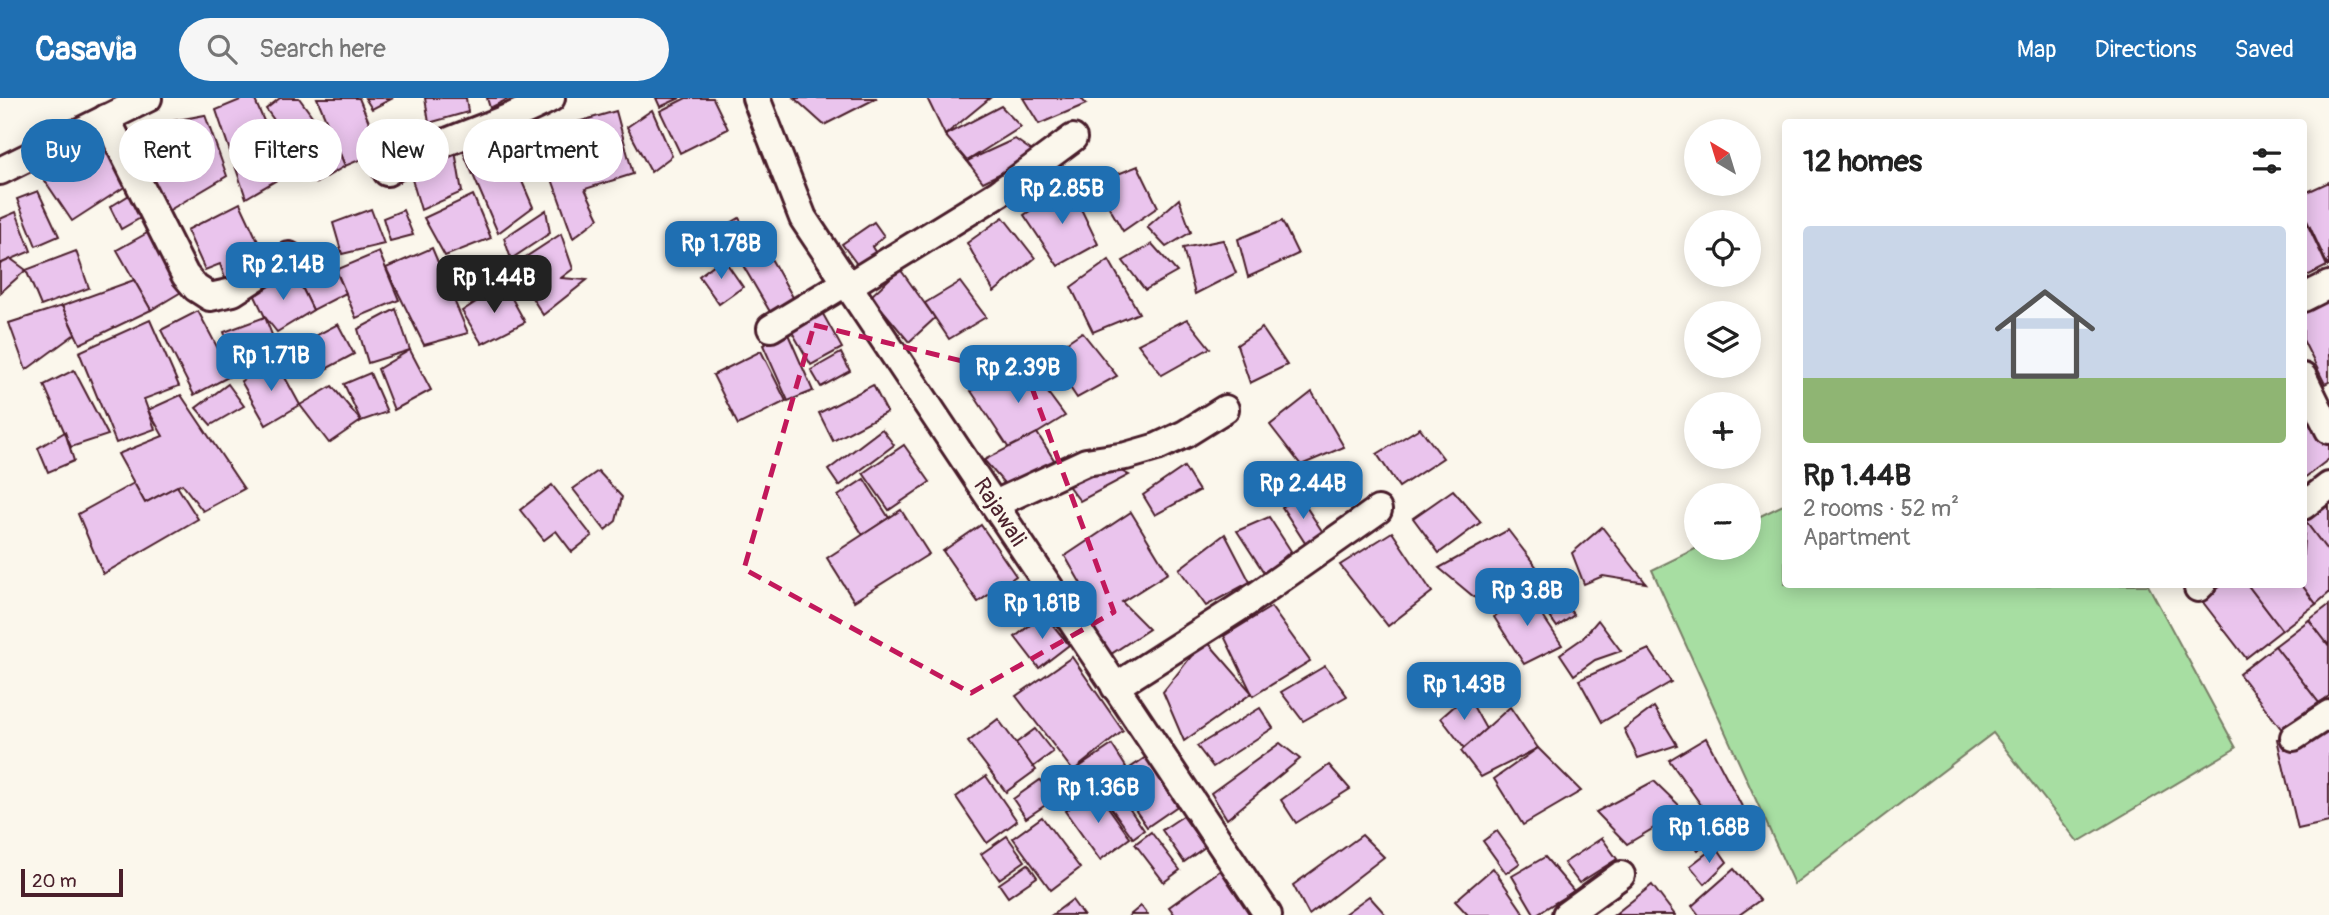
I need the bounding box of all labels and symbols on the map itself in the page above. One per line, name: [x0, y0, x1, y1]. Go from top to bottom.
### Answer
north arrow: [1684, 119, 1760, 196]
pin: Rp 2.85B: [990, 166, 1134, 226]
pin: Rp 1.78B: [649, 222, 793, 281]
pin: Rp 2.14B: [211, 242, 355, 302]
pin: Rp 1.44B: [422, 256, 566, 315]
pin: Rp 1.71B: [199, 334, 343, 393]
pin: Rp 2.39B: [946, 345, 1090, 405]
pin: Rp 2.44B: [1231, 462, 1375, 521]
street label: Rajawali: [967, 472, 1033, 552]
pin: Rp 3.8B: [1462, 568, 1592, 628]
pin: Rp 1.81B: [970, 582, 1114, 641]
pin: Rp 1.43B: [1392, 662, 1536, 722]
pin: Rp 1.36B: [1026, 766, 1170, 825]
pin: Rp 1.68B: [1637, 806, 1781, 865]
scale bar: [21, 866, 122, 898]

